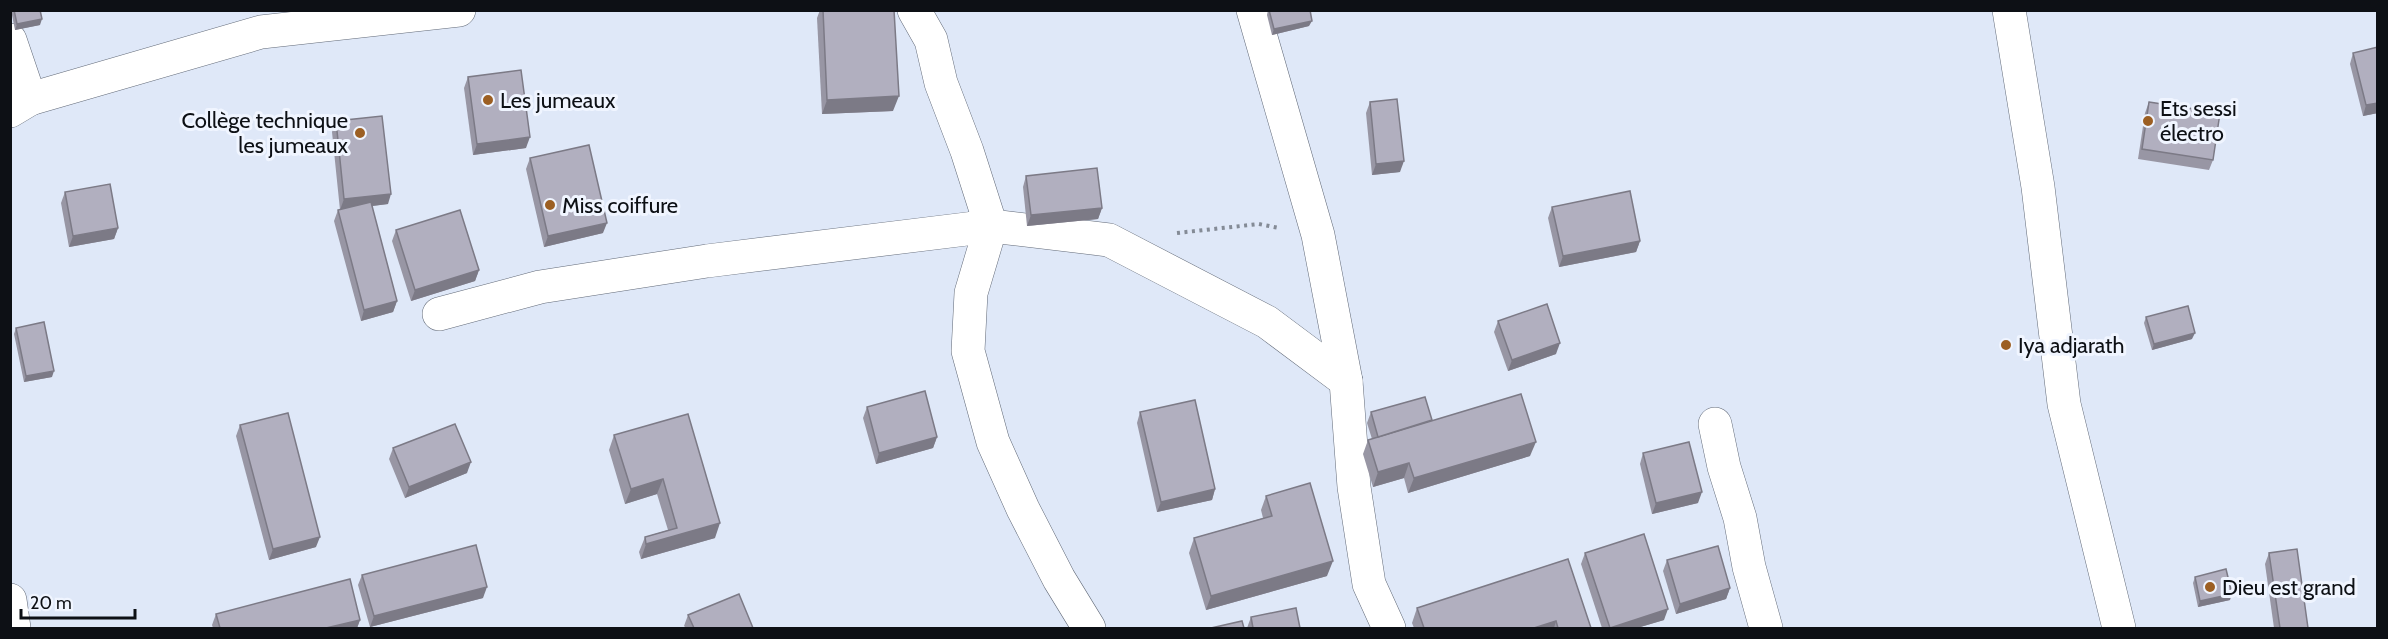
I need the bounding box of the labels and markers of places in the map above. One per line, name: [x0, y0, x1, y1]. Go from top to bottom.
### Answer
place label: Les jumeaux: [500, 87, 616, 114]
marker: Les jumeaux: [481, 93, 495, 107]
place label: Ets sessi électro: [2160, 95, 2237, 147]
place label: Collège technique les jumeaux: [181, 107, 349, 159]
marker: Ets sessi électro: [2141, 114, 2155, 128]
marker: Collège technique les jumeaux: [353, 126, 367, 140]
place label: Miss coiffure: [562, 192, 678, 219]
marker: Miss coiffure: [543, 198, 557, 212]
place label: Iya adjarath: [2018, 332, 2124, 359]
marker: Iya adjarath: [1999, 338, 2013, 352]
place label: Dieu est grand: [2222, 574, 2356, 601]
marker: Dieu est grand: [2203, 580, 2217, 594]

